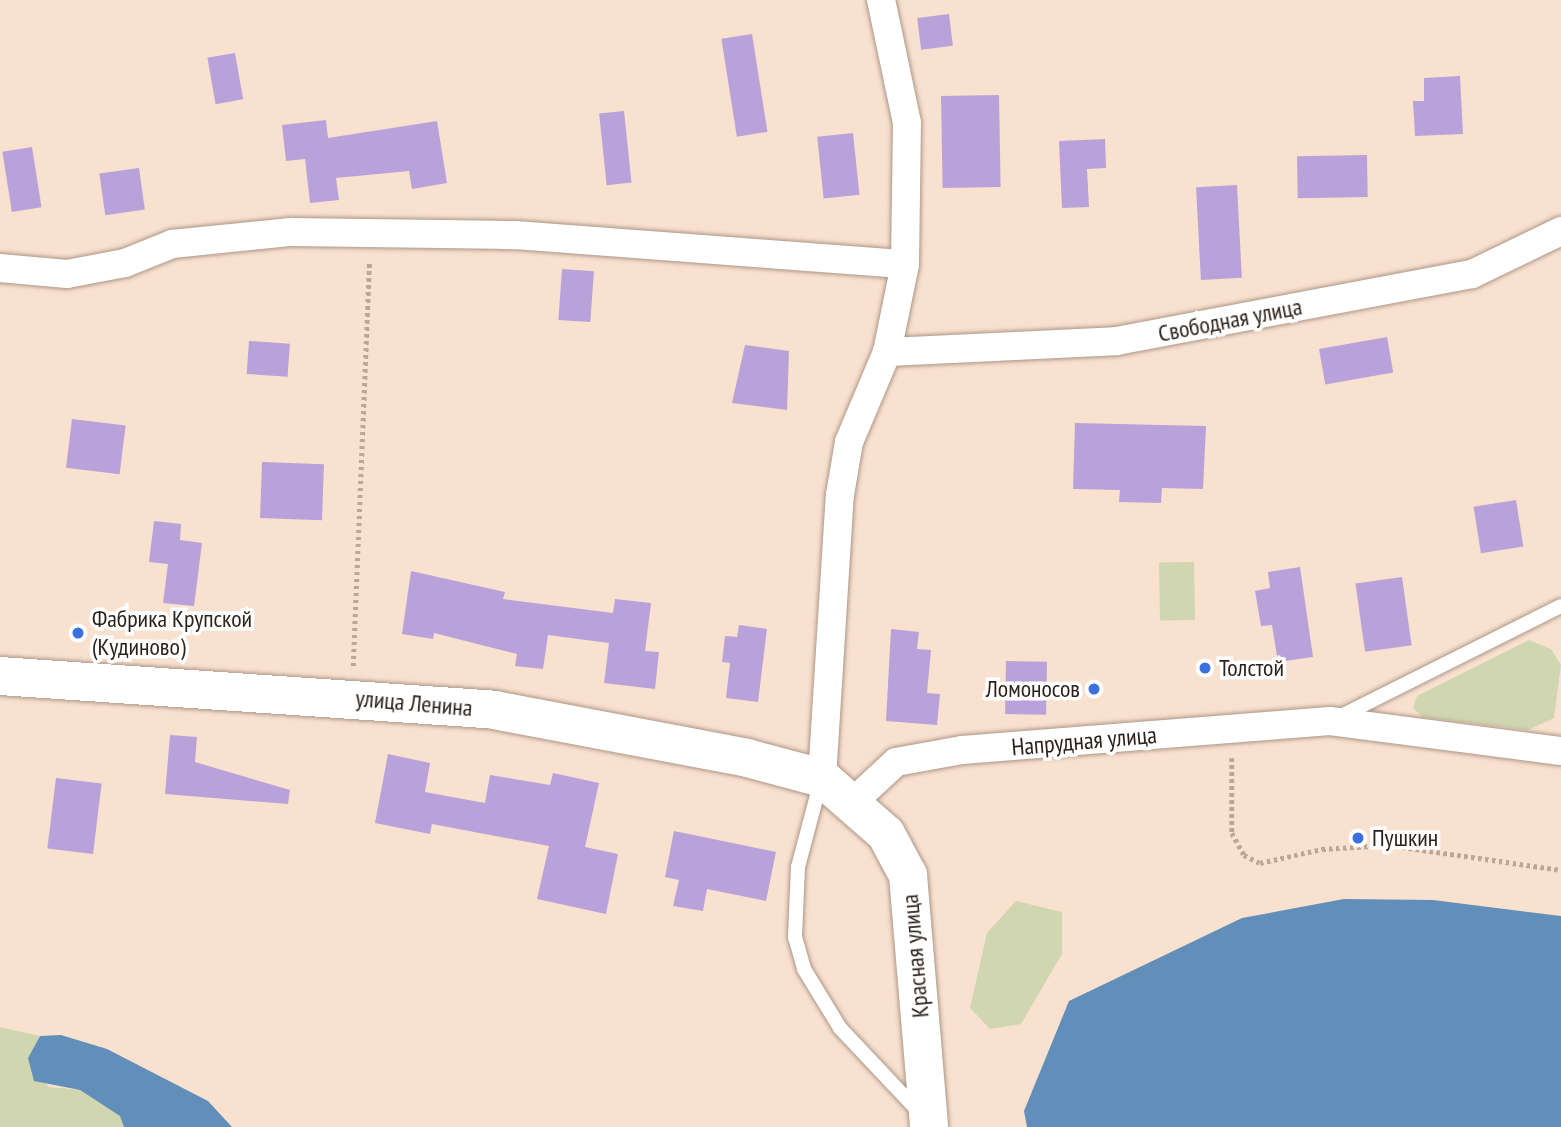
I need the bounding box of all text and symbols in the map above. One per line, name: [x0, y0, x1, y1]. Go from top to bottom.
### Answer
street label: Свободная улица: [1156, 292, 1304, 348]
place label: Фабрика Крупской (Кудиново): [92, 605, 252, 661]
marker: Фабрика Крупской (Кудиново): [70, 625, 86, 641]
place label: Толстой: [1219, 654, 1284, 682]
marker: Толстой: [1197, 660, 1213, 676]
place label: Ломоносов: [986, 675, 1080, 703]
marker: Ломоносов: [1086, 681, 1102, 697]
street label: улица Ленина: [354, 684, 474, 722]
street label: Напрудная улица: [1010, 720, 1158, 762]
place label: Пушкин: [1372, 824, 1438, 852]
marker: Пушкин: [1350, 830, 1366, 846]
street label: Красная улица: [895, 893, 935, 1019]

